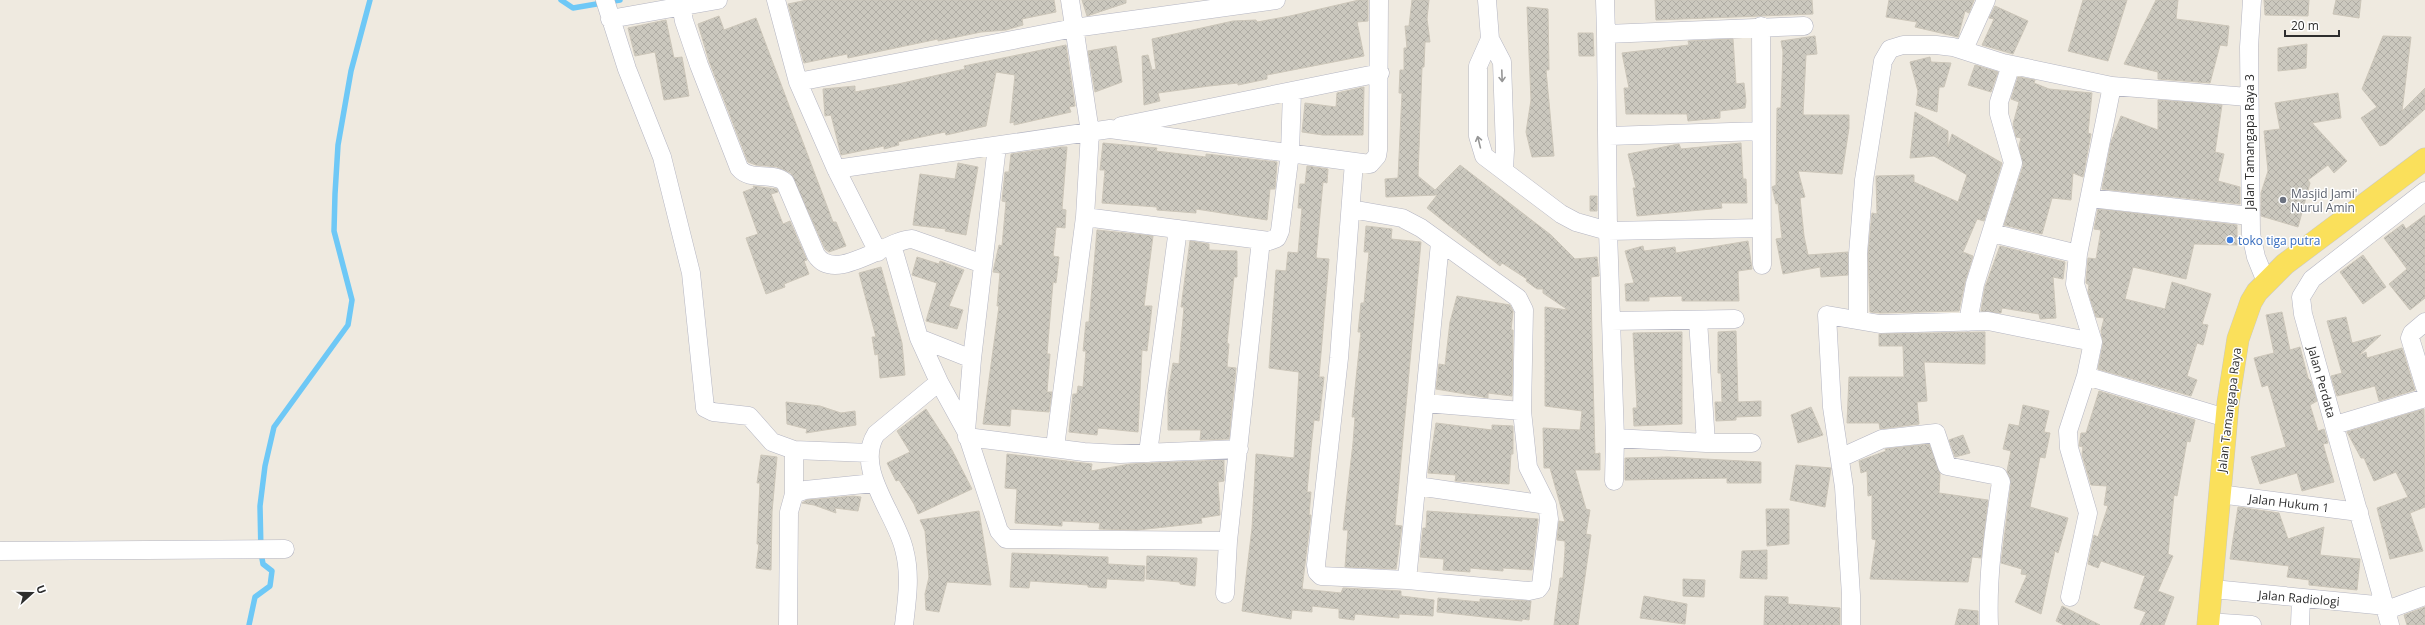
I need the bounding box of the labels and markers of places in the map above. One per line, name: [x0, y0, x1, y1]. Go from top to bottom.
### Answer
place label: Masjid Jami' Nurul Amin: [2291, 185, 2357, 216]
marker: Masjid Jami' Nurul Amin: [2278, 195, 2288, 205]
place label: toko tiga putra: [2238, 232, 2320, 249]
marker: toko tiga putra: [2225, 235, 2235, 245]

